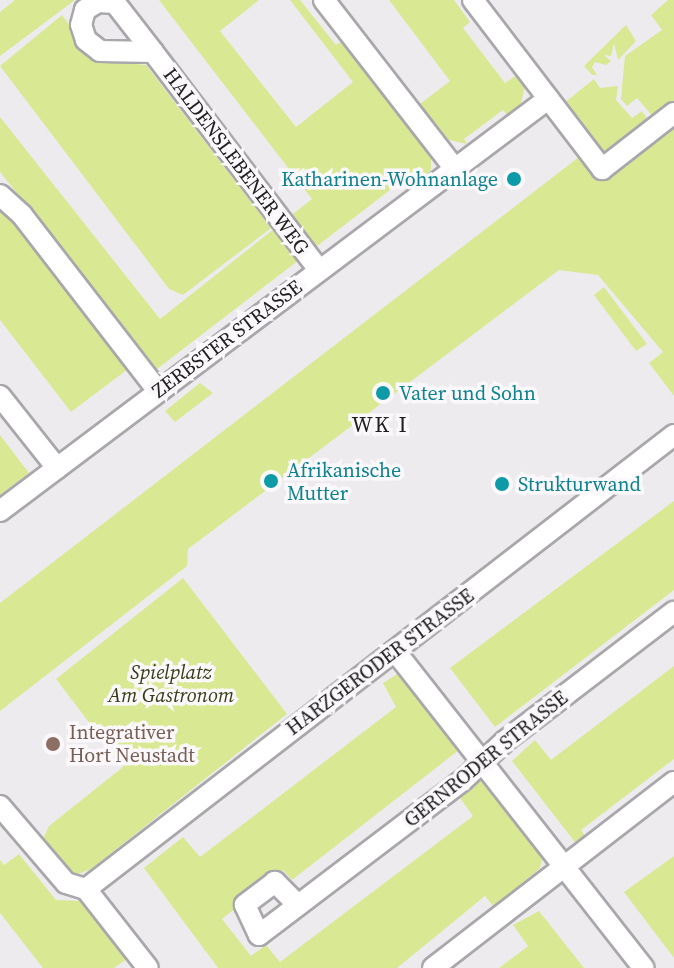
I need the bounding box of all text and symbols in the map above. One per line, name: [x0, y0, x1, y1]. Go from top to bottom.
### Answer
street label: HALDENSLEBENER WEG: [158, 63, 314, 259]
place label: Katharinen-Wohnanlage: [281, 167, 498, 191]
marker: Katharinen-Wohnanlage: [505, 170, 523, 188]
street label: ZERBSTER STRASSE: [147, 275, 307, 403]
place label: Vater und Sohn: [399, 381, 536, 405]
marker: Vater und Sohn: [374, 384, 392, 402]
district label: WK I: [351, 412, 409, 438]
place label: Afrikanische Mutter: [287, 458, 401, 505]
marker: Afrikanische Mutter: [262, 472, 280, 490]
place label: Strukturwand: [518, 472, 641, 496]
marker: Strukturwand: [493, 475, 511, 493]
street label: HARZGERODER STRASSE: [281, 584, 479, 740]
park label: Spielplatz Am Gastronom: [108, 661, 234, 708]
street label: GERNRODER STRASSE: [399, 686, 573, 832]
place label: Integrativer Hort Neustadt: [69, 720, 195, 767]
marker: Integrativer Hort Neustadt: [44, 735, 62, 753]

